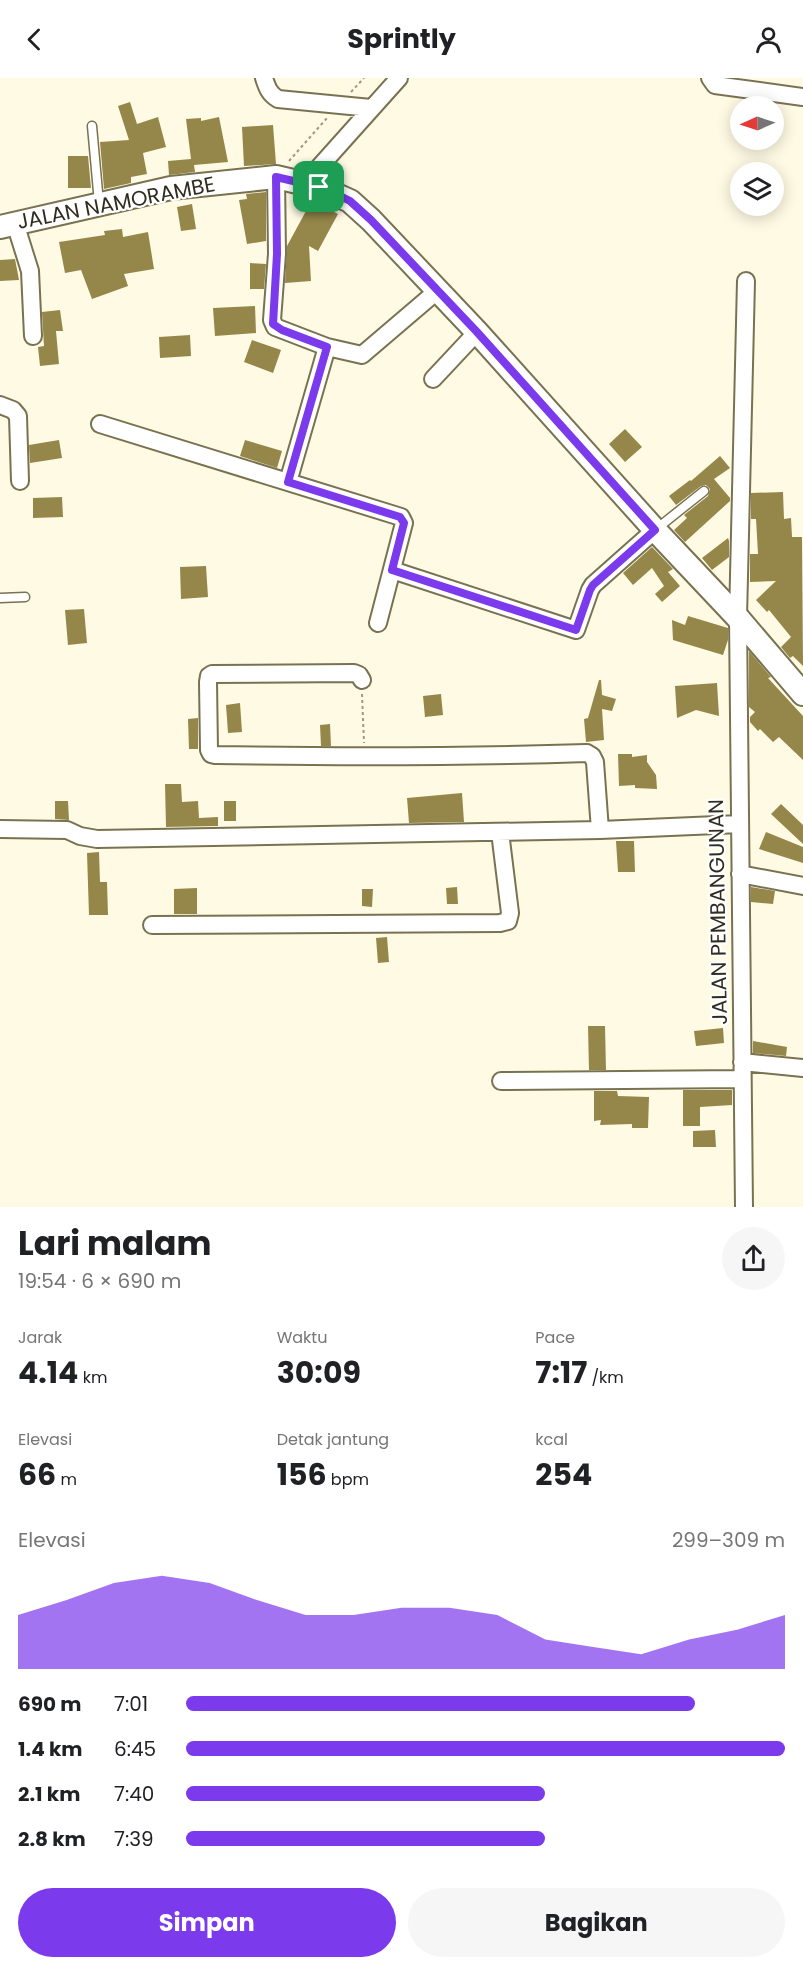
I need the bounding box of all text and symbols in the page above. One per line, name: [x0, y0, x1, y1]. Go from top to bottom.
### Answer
text: Sprintly: [347, 20, 456, 57]
icon: back: [18, 23, 51, 56]
icon: person: [752, 23, 785, 56]
north arrow: [730, 96, 784, 150]
map controls: [730, 96, 784, 216]
pin: [293, 161, 344, 212]
button: layers: [730, 162, 784, 216]
street label: JALAN NAMORAMBE: [14, 169, 217, 236]
icon: arrive: [302, 170, 335, 203]
street label: JALAN PEMBANGUNAN: [701, 799, 734, 1025]
text: Lari malam: [18, 1220, 211, 1267]
button: share: [722, 1227, 785, 1290]
text: 19:54 · 6 × 690 m: [18, 1267, 181, 1295]
text: Jarak: [18, 1326, 62, 1349]
text: Waktu: [277, 1326, 327, 1349]
text: Pace: [535, 1326, 575, 1349]
text: 4.14: [18, 1351, 78, 1394]
text: 30:09: [277, 1351, 361, 1394]
text: 7:17: [535, 1351, 587, 1394]
text: km: [78, 1366, 107, 1389]
text: /km: [587, 1366, 624, 1389]
text: Elevasi: [18, 1428, 72, 1451]
text: Detak jantung: [277, 1428, 389, 1451]
text: kcal: [535, 1428, 568, 1451]
text: 66: [18, 1453, 56, 1496]
text: 156: [277, 1453, 327, 1496]
text: 254: [535, 1453, 592, 1496]
text: m: [56, 1468, 77, 1491]
text: bpm: [327, 1468, 369, 1491]
text: Elevasi: [18, 1526, 86, 1554]
text: 299–309 m: [672, 1526, 785, 1554]
text: 690 m: [18, 1690, 82, 1718]
text: 7:01: [114, 1690, 148, 1718]
text: 1.4 km: [18, 1735, 82, 1763]
text: 6:45: [114, 1735, 156, 1763]
text: 2.1 km: [18, 1780, 80, 1808]
text: 7:40: [114, 1780, 154, 1808]
text: 2.8 km: [18, 1825, 86, 1853]
text: 7:39: [114, 1825, 154, 1853]
button: Simpan: [18, 1888, 396, 1957]
button: Bagikan: [408, 1888, 785, 1957]

